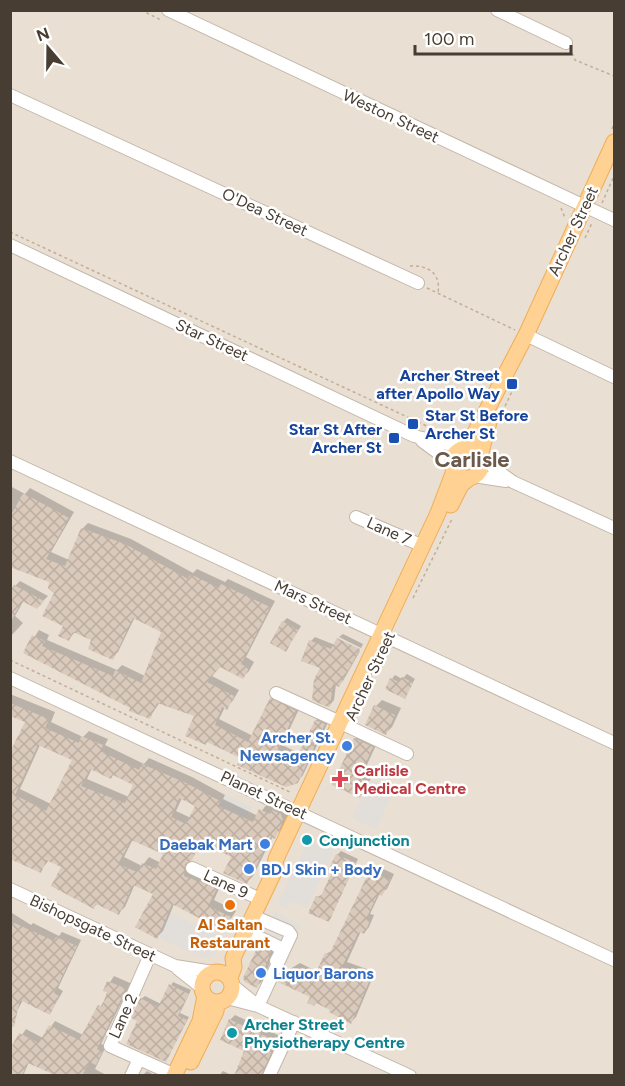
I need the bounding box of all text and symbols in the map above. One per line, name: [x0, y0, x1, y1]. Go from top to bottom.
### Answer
north arrow: [18, 18, 78, 78]
scale bar: [415, 18, 571, 56]
text: N: [34, 23, 52, 45]
text: 100 m: [424, 28, 474, 50]
street label: Weston Street: [340, 85, 442, 147]
street label: Archer Street: [544, 183, 602, 279]
street label: O'Dea Street: [219, 184, 311, 240]
street label: Star Street: [173, 315, 251, 365]
place label: Archer Street after Apollo Way: [376, 366, 501, 403]
marker: Archer Street after Apollo Way: [505, 377, 519, 391]
place label: Star St Before Archer St: [425, 406, 528, 443]
marker: Star St Before Archer St: [406, 417, 420, 431]
place label: Star St After Archer St: [289, 420, 382, 457]
marker: Star St After Archer St: [387, 431, 401, 445]
district label: Carlisle: [434, 446, 510, 473]
street label: Lane 7: [364, 513, 415, 549]
street label: Mars Street: [271, 576, 355, 628]
street label: Archer Street: [341, 628, 399, 724]
place label: Archer St. Newsagency: [240, 728, 336, 765]
marker: Archer St. Newsagency: [340, 739, 354, 753]
place label: Carlisle Medical Centre: [354, 761, 466, 798]
street label: Planet Street: [218, 767, 310, 823]
marker: Carlisle Medical Centre: [331, 770, 349, 788]
place label: Conjunction: [319, 831, 410, 850]
marker: Conjunction: [300, 833, 314, 847]
place label: Daebak Mart: [159, 835, 253, 854]
marker: Daebak Mart: [258, 837, 272, 851]
place label: BDJ Skin + Body: [261, 860, 383, 879]
marker: BDJ Skin + Body: [242, 862, 256, 876]
street label: Lane 9: [201, 865, 251, 903]
street label: Bishopsgate Street: [27, 890, 159, 966]
marker: Al Saltan Restaurant: [223, 898, 237, 912]
place label: Al Saltan Restaurant: [190, 915, 270, 952]
place label: Liquor Barons: [273, 964, 374, 983]
marker: Liquor Barons: [254, 966, 268, 980]
street label: Lane 2: [105, 991, 141, 1041]
place label: Archer Street Physiotherapy Centre: [244, 1015, 405, 1052]
marker: Archer Street Physiotherapy Centre: [225, 1026, 239, 1040]

